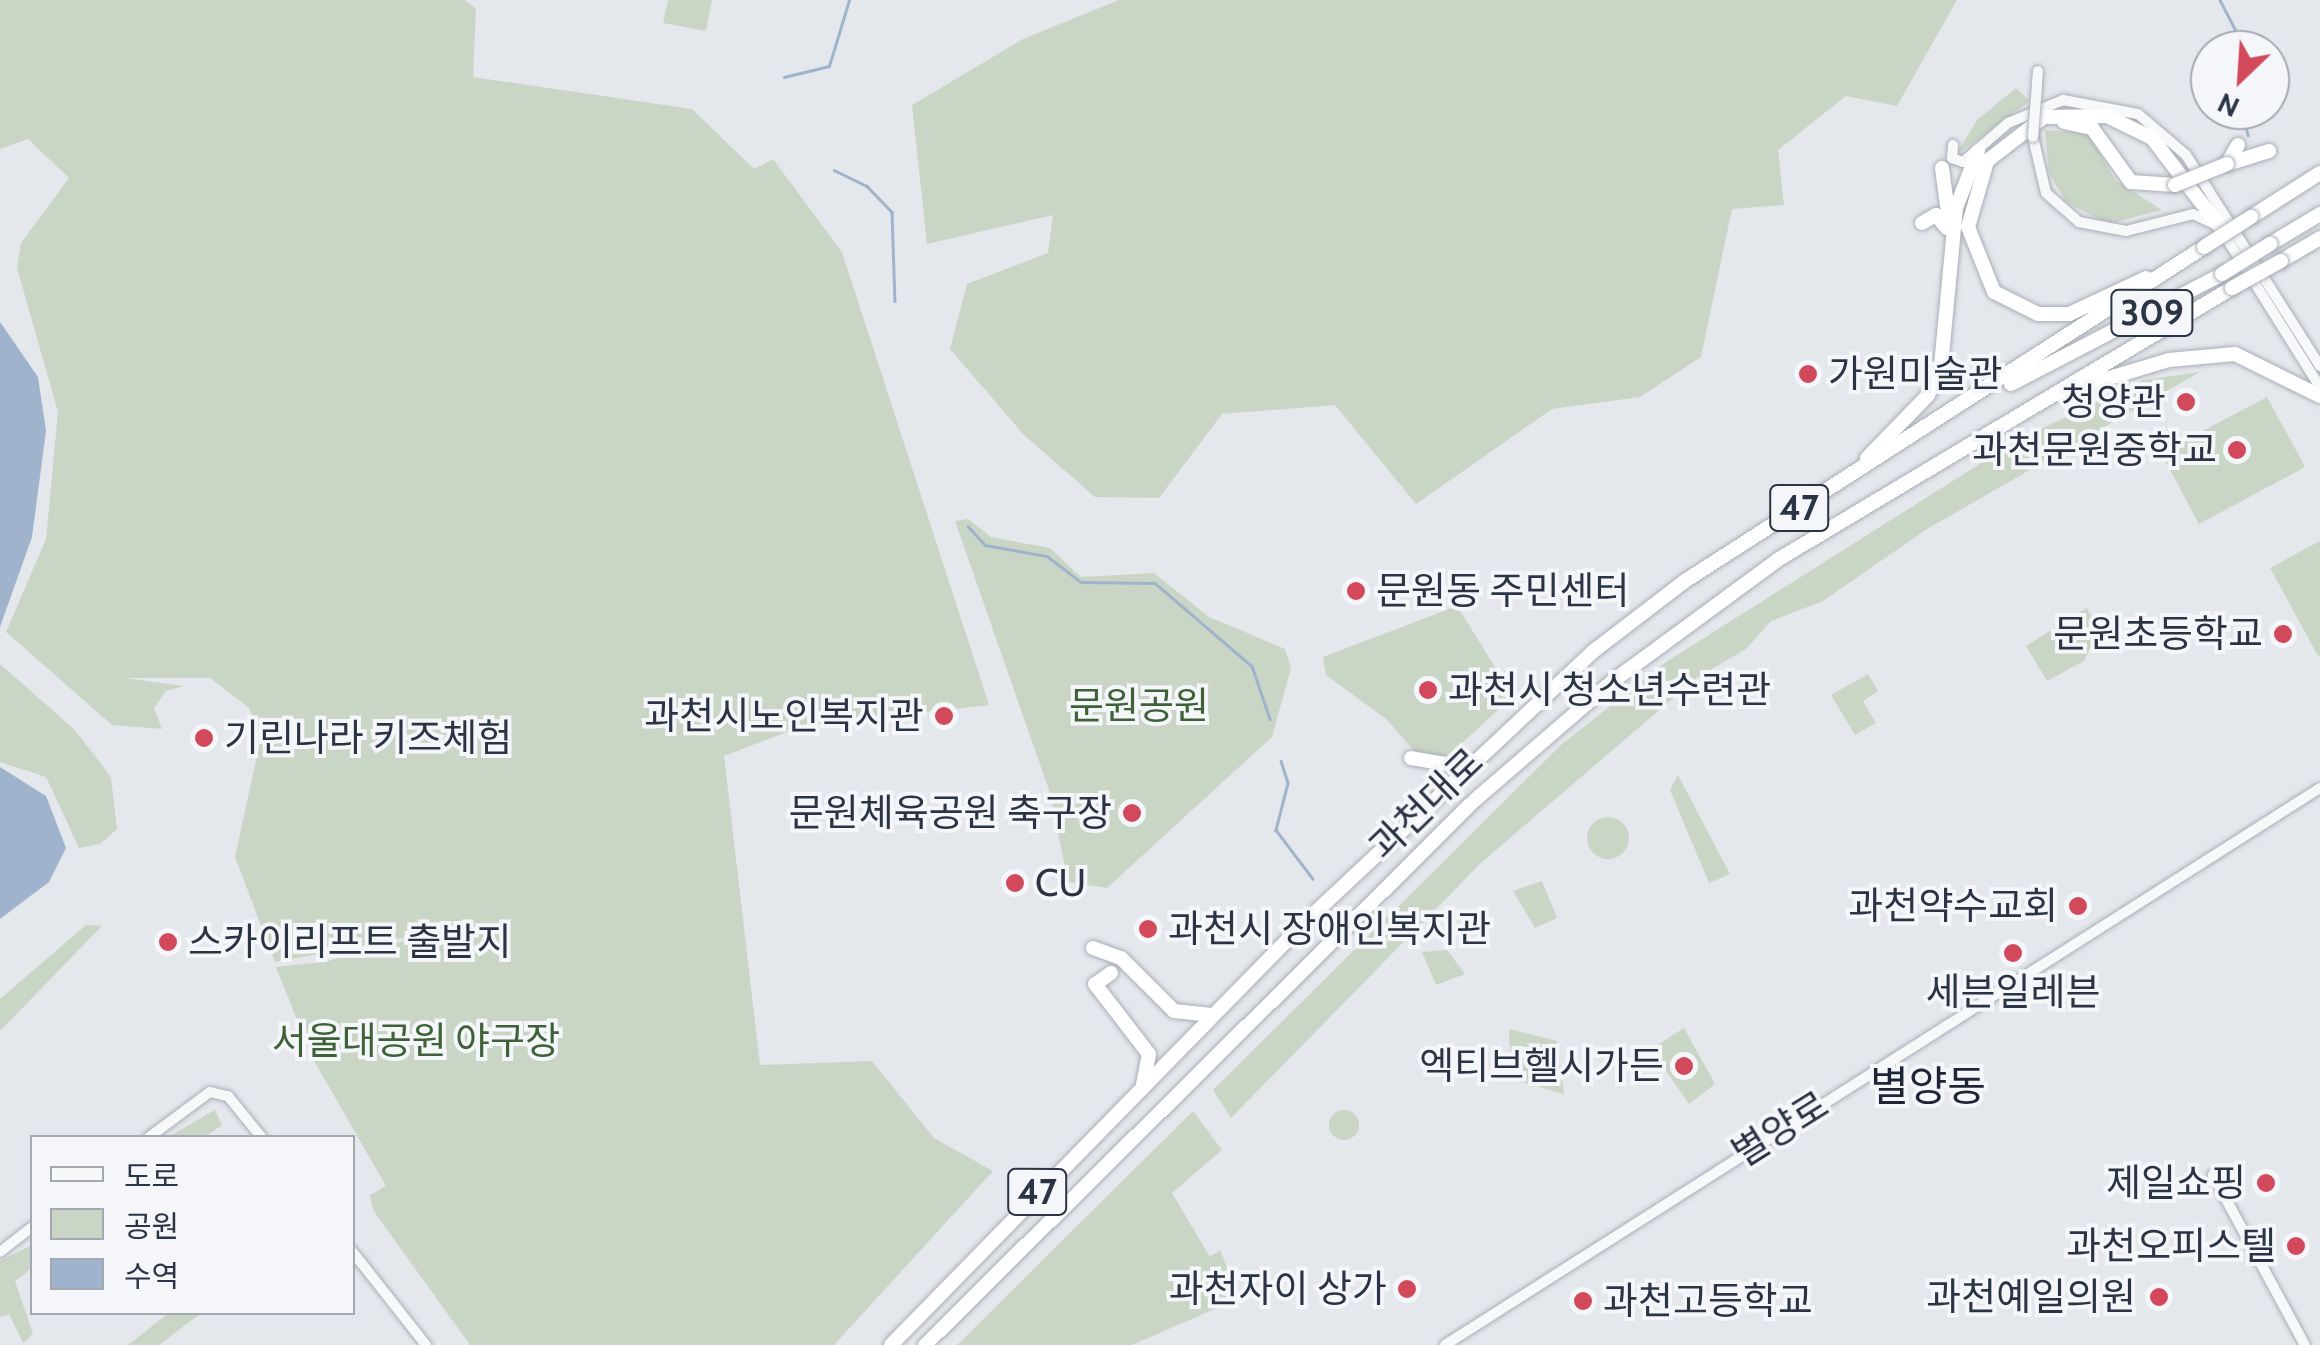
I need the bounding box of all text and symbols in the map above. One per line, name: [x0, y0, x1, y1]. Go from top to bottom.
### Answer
north arrow: [2190, 30, 2290, 130]
text: N: [2212, 86, 2244, 125]
road number: 309: [2110, 283, 2194, 343]
place label: 가원미술관: [1828, 351, 2003, 397]
marker: 가원미술관: [1797, 363, 1819, 385]
place label: 청양관: [2061, 379, 2166, 425]
marker: 청양관: [2175, 391, 2197, 413]
place label: 과천문원중학교: [1972, 427, 2217, 473]
marker: 과천문원중학교: [2226, 439, 2248, 461]
road number: 47: [1769, 478, 1829, 538]
place label: 문원동 주민센터: [1376, 568, 1629, 614]
marker: 문원동 주민센터: [1345, 580, 1367, 602]
place label: 문원초등학교: [2053, 611, 2263, 657]
marker: 문원초등학교: [2272, 623, 2294, 645]
place label: 과천시 청소년수련관: [1448, 667, 1771, 713]
marker: 과천시 청소년수련관: [1417, 679, 1439, 701]
park label: 문원공원: [1069, 683, 1209, 729]
place label: 과천시노인복지관: [644, 693, 924, 739]
marker: 과천시노인복지관: [933, 705, 955, 727]
place label: 기린나라 키즈체험: [224, 715, 512, 761]
marker: 기린나라 키즈체험: [193, 727, 215, 749]
street label: 과천대로: [1360, 739, 1492, 869]
place label: 문원체육공원 축구장: [789, 790, 1112, 836]
marker: 문원체육공원 축구장: [1121, 802, 1143, 824]
place label: CU: [1035, 860, 1086, 906]
marker: CU: [1004, 872, 1026, 894]
place label: 과천약수교회: [1848, 883, 2058, 929]
marker: 과천약수교회: [2067, 895, 2089, 917]
place label: 과천시 장애인복지관: [1168, 906, 1491, 952]
marker: 과천시 장애인복지관: [1137, 918, 1159, 940]
place label: 스카이리프트 출발지: [188, 919, 511, 965]
marker: 스카이리프트 출발지: [157, 931, 179, 953]
marker: 세븐일레븐: [2002, 942, 2024, 964]
place label: 세븐일레븐: [1926, 969, 2100, 1015]
park label: 서울대공원 야구장: [272, 1018, 560, 1064]
place label: 엑티브헬시가든: [1419, 1043, 1664, 1089]
marker: 엑티브헬시가든: [1673, 1055, 1695, 1077]
district label: 별양동: [1870, 1061, 1986, 1111]
street label: 별양로: [1723, 1082, 1837, 1176]
legend: [30, 1135, 355, 1315]
text: 도로: [124, 1158, 179, 1195]
place label: 제일쇼핑: [2106, 1160, 2246, 1206]
road number: 47: [1007, 1162, 1067, 1222]
marker: 제일쇼핑: [2255, 1172, 2277, 1194]
text: 공원: [124, 1208, 179, 1245]
place label: 과천오피스텔: [2066, 1223, 2276, 1269]
marker: 과천오피스텔: [2285, 1235, 2307, 1257]
text: 수역: [124, 1258, 179, 1295]
place label: 과천자이 상가: [1169, 1266, 1387, 1312]
place label: 과천예일의원: [1926, 1274, 2136, 1320]
marker: 과천자이 상가: [1396, 1278, 1418, 1300]
place label: 과천고등학교: [1603, 1278, 1813, 1324]
marker: 과천예일의원: [2146, 1284, 2172, 1310]
marker: 과천고등학교: [1572, 1290, 1594, 1312]

